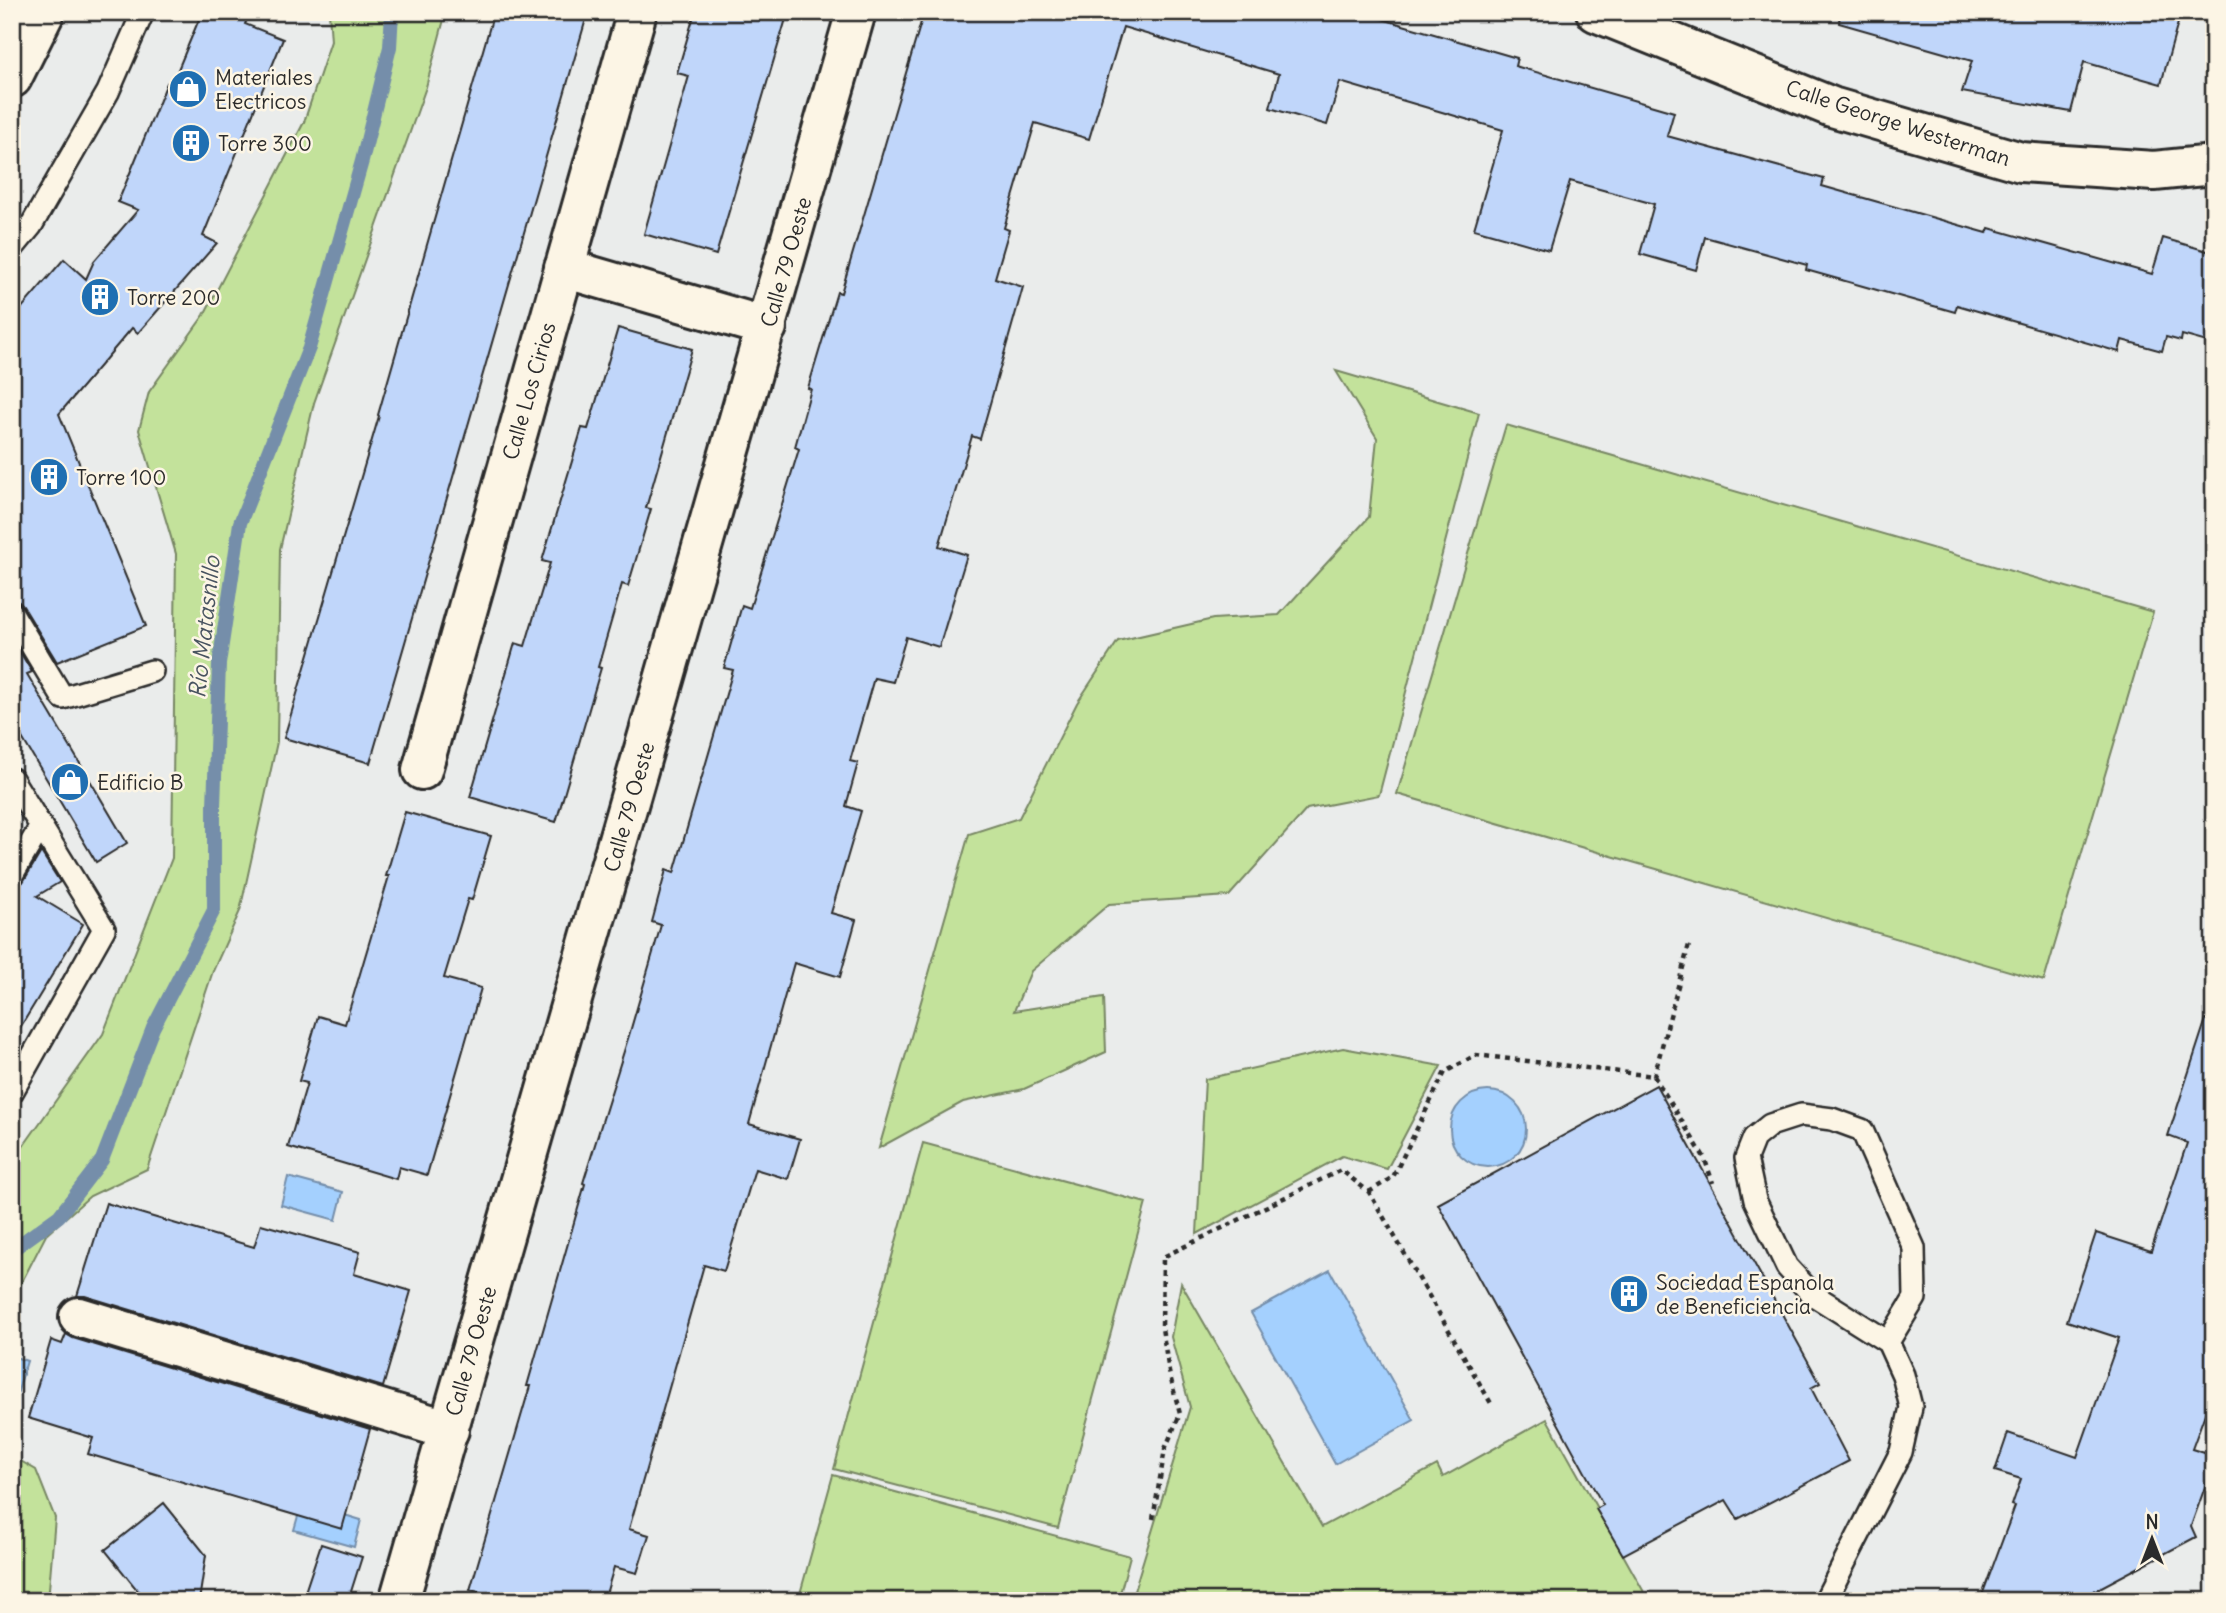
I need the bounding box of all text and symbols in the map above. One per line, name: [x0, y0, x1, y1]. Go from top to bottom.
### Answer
place label: Materiales Electricos: [215, 64, 313, 115]
shop icon: Materiales Electricos: [167, 68, 209, 110]
street label: Calle George Westerman: [1782, 74, 2014, 172]
building icon: Torre 300: [170, 122, 212, 164]
place label: Torre 300: [218, 130, 312, 157]
street label: Calle 79 Oeste: [755, 194, 817, 330]
building icon: Torre 200: [79, 276, 121, 318]
place label: Torre 200: [127, 284, 220, 311]
street label: Calle Los Cirios: [496, 319, 562, 463]
building icon: Torre 100: [28, 456, 70, 498]
place label: Torre 100: [76, 464, 166, 491]
water label: Río Matasnillo: [182, 553, 226, 700]
street label: Calle 79 Oeste: [598, 739, 660, 875]
shop icon: Edificio B: [49, 761, 91, 803]
place label: Edificio B: [97, 769, 184, 796]
place label: Sociedad Espanola de Beneficiencia: [1656, 1269, 1834, 1320]
building icon: Sociedad Espanola de Beneficiencia: [1608, 1273, 1650, 1315]
street label: Calle 79 Oeste: [440, 1283, 502, 1419]
north arrow: [2118, 1504, 2188, 1574]
text: N: [2145, 1510, 2159, 1534]

